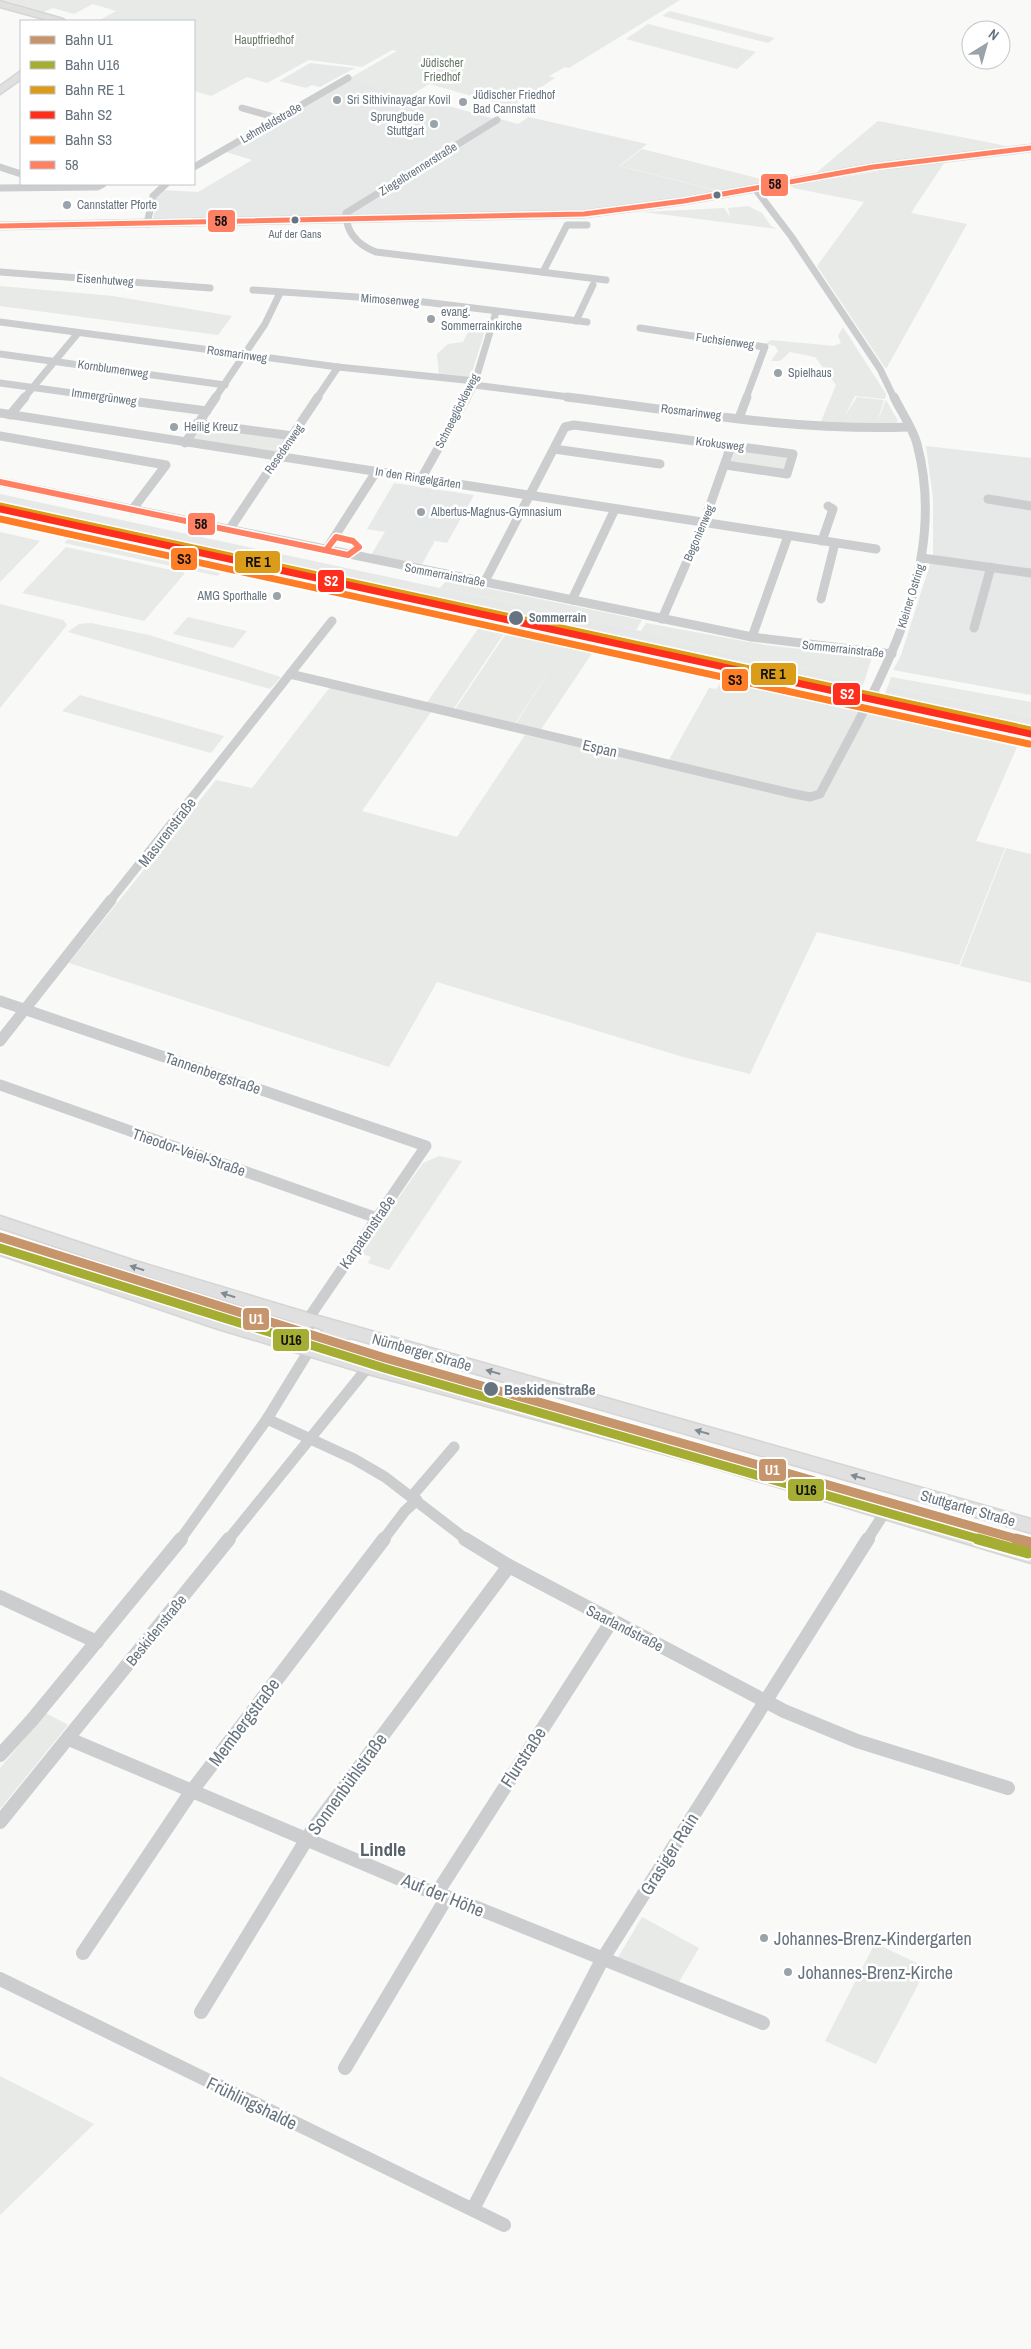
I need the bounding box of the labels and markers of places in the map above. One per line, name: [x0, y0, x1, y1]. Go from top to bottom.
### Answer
place label: Jüdischer Friedhof Bad Cannstatt: [473, 87, 555, 117]
place label: Sri Sithivinayagar Kovil: [347, 92, 450, 108]
marker: Sri Sithivinayagar Kovil: [331, 94, 343, 106]
marker: Jüdischer Friedhof Bad Cannstatt: [457, 96, 469, 108]
place label: Sprungbude Stuttgart: [370, 109, 424, 139]
marker: Sprungbude Stuttgart: [428, 118, 440, 130]
unlabelled marker: [712, 190, 722, 200]
place label: Cannstatter Pforte: [77, 197, 157, 213]
marker: Cannstatter Pforte: [61, 199, 73, 211]
marker: Auf der Gans: [290, 215, 300, 225]
place label: Auf der Gans: [267, 227, 322, 241]
place label: evang. Sommerrainkirche: [441, 304, 522, 334]
marker: evang. Sommerrainkirche: [425, 313, 437, 325]
place label: Spielhaus: [788, 365, 832, 381]
marker: Spielhaus: [772, 367, 784, 379]
place label: Heilig Kreuz: [184, 419, 238, 435]
marker: Heilig Kreuz: [168, 421, 180, 433]
place label: Albertus-Magnus-Gymnasium: [430, 504, 562, 520]
marker: Albertus-Magnus-Gymnasium: [415, 506, 427, 518]
place label: AMG Sporthalle: [197, 588, 267, 604]
marker: AMG Sporthalle: [271, 590, 283, 602]
marker: Sommerrain: [507, 609, 525, 627]
place label: Sommerrain: [529, 610, 586, 626]
place label: Beskidenstraße: [504, 1379, 596, 1400]
marker: Beskidenstraße: [482, 1380, 500, 1398]
place label: Johannes-Brenz-Kindergarten: [774, 1926, 972, 1951]
marker: Johannes-Brenz-Kindergarten: [758, 1932, 770, 1944]
place label: Johannes-Brenz-Kirche: [798, 1960, 953, 1985]
marker: Johannes-Brenz-Kirche: [782, 1966, 794, 1978]

